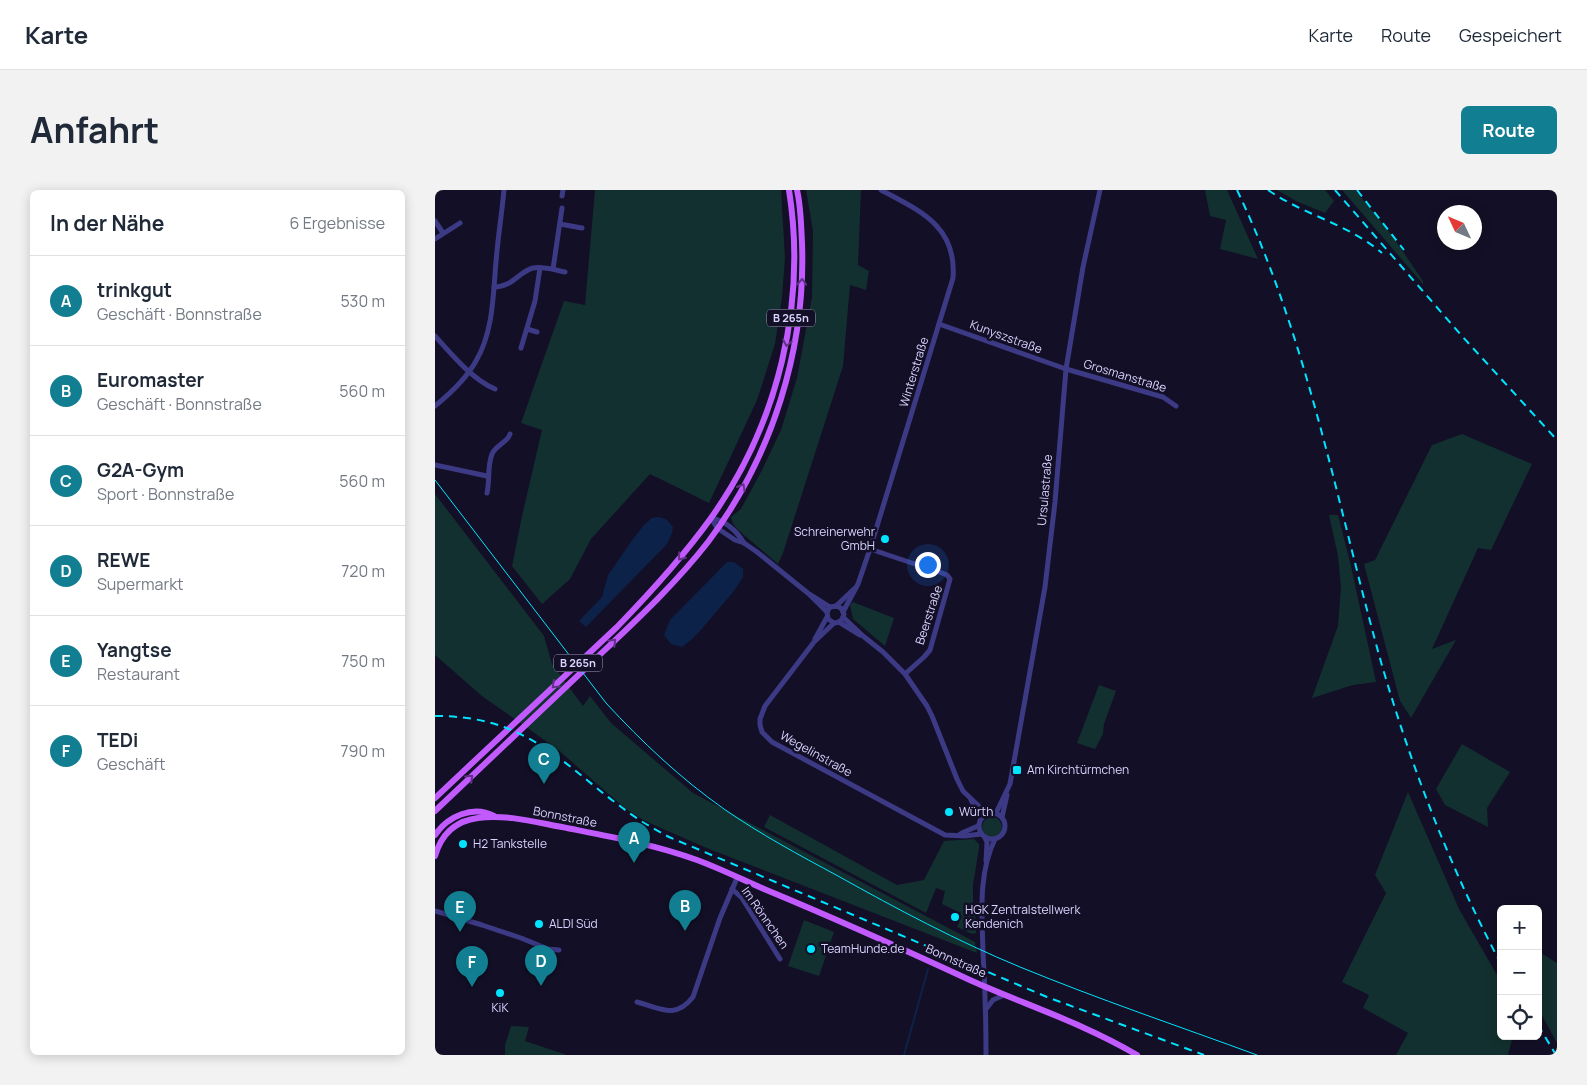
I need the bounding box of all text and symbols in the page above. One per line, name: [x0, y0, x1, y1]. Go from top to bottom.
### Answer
text: Karte: [25, 18, 88, 51]
text: Karte: [1308, 23, 1353, 47]
text: Route: [1381, 23, 1431, 47]
text: Gespeichert: [1459, 23, 1562, 47]
text: Anfahrt: [30, 106, 159, 154]
button: Route: [1461, 106, 1557, 154]
north arrow: [1437, 205, 1482, 250]
text: In der Nähe: [50, 209, 164, 237]
text: 6 Ergebnisse: [290, 212, 385, 234]
text: trinkgut: [97, 277, 172, 303]
one-way arrow: [796, 278, 807, 286]
text: A: [61, 290, 71, 312]
text: 530 m: [340, 290, 385, 312]
text: Geschäft · Bonnstraße: [97, 303, 262, 325]
road number: B 265n: [767, 310, 815, 326]
street label: Kunyszstraße: [968, 316, 1045, 357]
street label: Winterstraße: [895, 335, 932, 409]
one-way arrow: [782, 338, 792, 347]
street label: Grosmanstraße: [1082, 355, 1169, 396]
text: Euromaster: [97, 367, 204, 393]
text: B: [61, 380, 71, 402]
text: 560 m: [339, 380, 385, 402]
text: Geschäft · Bonnstraße: [97, 393, 262, 415]
street label: Ursulastraße: [1033, 454, 1056, 526]
text: G2A-Gym: [97, 457, 184, 483]
text: C: [60, 470, 72, 492]
text: 560 m: [339, 470, 385, 492]
text: Sport · Bonnstraße: [97, 483, 234, 505]
one-way arrow: [736, 483, 746, 492]
place label: Schreinerwehr GmbH: [794, 523, 876, 554]
marker: Schreinerwehr GmbH: [879, 533, 891, 545]
text: REWE: [97, 547, 150, 573]
one-way arrow: [678, 551, 687, 560]
your location: [915, 552, 941, 578]
text: D: [60, 560, 72, 582]
text: 720 m: [341, 560, 385, 582]
text: Supermarkt: [97, 573, 184, 595]
street label: Beerstraße: [911, 583, 946, 647]
text: Yangtse: [97, 637, 172, 663]
one-way arrow: [607, 638, 616, 647]
text: E: [61, 650, 71, 672]
text: 750 m: [341, 650, 385, 672]
road number: B 265n: [554, 654, 602, 672]
text: Restaurant: [97, 663, 180, 685]
one-way arrow: [552, 679, 561, 688]
text: TEDi: [97, 727, 138, 753]
street label: Wegelinstraße: [777, 727, 856, 780]
text: F: [62, 740, 70, 762]
text: 790 m: [341, 740, 385, 762]
pin: C: [528, 743, 560, 784]
text: Geschäft: [97, 753, 165, 775]
place label: Am Kirchtürmchen: [1027, 761, 1129, 778]
marker: Am Kirchtürmchen: [1011, 764, 1023, 776]
one-way arrow: [465, 775, 474, 784]
street label: Bonnstraße: [532, 802, 599, 831]
place label: Würth: [959, 803, 993, 820]
marker: Würth: [943, 806, 955, 818]
pin: A: [618, 822, 650, 863]
place label: H2 Tankstelle: [473, 835, 547, 852]
marker: H2 Tankstelle: [457, 838, 469, 850]
street label: Im Rönnchen: [738, 883, 793, 952]
pin: B: [669, 890, 701, 931]
pin: E: [444, 891, 476, 932]
place label: HGK Zentralstellwerk Kendenich: [965, 901, 1081, 932]
map controls: [1497, 905, 1542, 1040]
button: +: [1497, 905, 1542, 950]
marker: HGK Zentralstellwerk Kendenich: [949, 911, 961, 923]
place label: ALDI Süd: [549, 915, 598, 932]
marker: ALDI Süd: [533, 918, 545, 930]
place label: TeamHunde.de: [821, 940, 904, 957]
street label: Bonnstraße: [923, 940, 989, 981]
marker: TeamHunde.de: [805, 943, 817, 955]
pin: D: [525, 945, 557, 986]
pin: F: [456, 946, 488, 987]
button: −: [1497, 950, 1542, 995]
marker: KiK: [494, 987, 506, 999]
button: locate: [1497, 995, 1542, 1040]
place label: KiK: [491, 999, 509, 1016]

